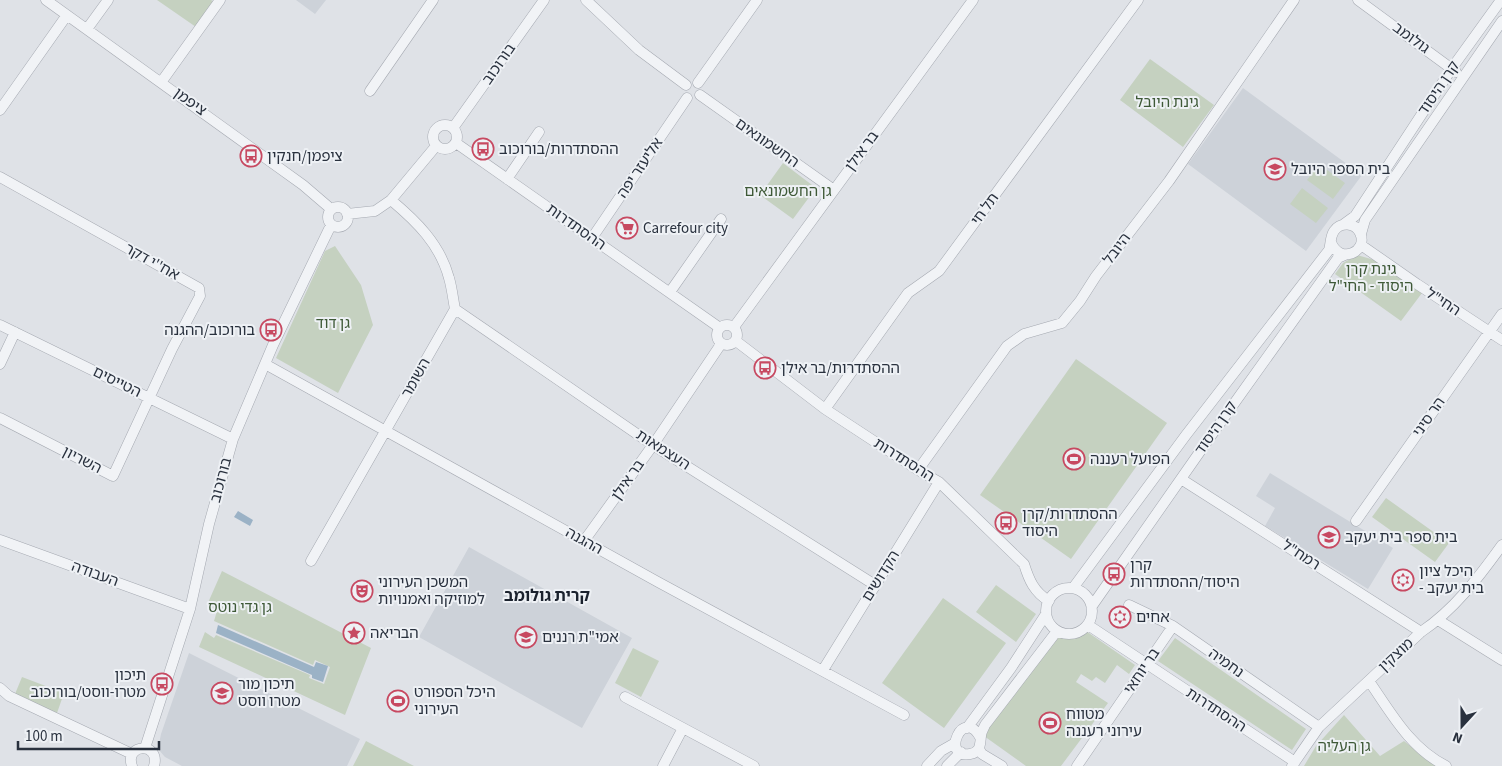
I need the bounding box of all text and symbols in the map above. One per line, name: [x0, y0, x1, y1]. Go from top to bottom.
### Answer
street label: גולומב: [1388, 17, 1434, 59]
street label: בורוכוב: [477, 39, 521, 89]
street label: קרן היסוד: [1413, 57, 1465, 119]
street label: ציפמן: [169, 83, 211, 121]
park label: גינת היובל: [1135, 92, 1199, 113]
street label: החשמונאים: [731, 113, 803, 173]
street label: בר אילן: [840, 126, 884, 176]
street label: אליעזר יפה: [612, 134, 668, 202]
bus stop icon: ההסתדרות/בורוכוב: [471, 137, 495, 161]
place label: ההסתדרות/בורוכוב: [499, 139, 619, 160]
bus stop icon: ציפמן/חנקין: [239, 144, 263, 168]
place label: ציפמן/חנקין: [267, 146, 343, 167]
school or university icon: בית הספר היובל: [1263, 157, 1287, 181]
place label: בית הספר היובל: [1291, 159, 1391, 180]
park label: גן החשמונאים: [744, 181, 832, 202]
street label: תל חי: [966, 189, 1004, 229]
street label: ההסתדרות: [542, 199, 610, 255]
supermarket icon: Carrefour city: [615, 216, 639, 240]
place label: Carrefour city: [643, 218, 728, 239]
street label: היובל: [1098, 229, 1136, 269]
street label: אח''י דקר: [121, 238, 183, 286]
park label: גינת קרן היסוד - החי"ל: [1329, 259, 1413, 297]
street label: החי"ל: [1421, 283, 1465, 321]
park label: גן דוד: [316, 313, 351, 334]
bus stop icon: בורוכוב/ההגנה: [259, 318, 283, 342]
place label: בורוכוב/ההגנה: [164, 320, 255, 341]
street label: השומר: [396, 354, 436, 402]
bus stop icon: ההסתדרות/בר אילן: [753, 356, 777, 380]
place label: ההסתדרות/בר אילן: [781, 358, 900, 379]
street label: הטייסים: [89, 361, 145, 403]
street label: הר סיני: [1408, 393, 1450, 441]
street label: קרן היסוד: [1190, 397, 1242, 459]
street label: העצמאות: [632, 425, 694, 475]
street label: ההסתדרות: [869, 433, 939, 487]
street label: השריון: [59, 441, 105, 479]
sports icon: הפועל רעננה: [1062, 447, 1086, 471]
place label: הפועל רעננה: [1090, 449, 1170, 470]
street label: בורוכוב: [205, 455, 237, 505]
street label: בר אילן: [606, 455, 650, 505]
place label: ההסתדרות/קרן היסוד: [1022, 504, 1118, 542]
bus stop icon: ההסתדרות/קרן היסוד: [994, 511, 1018, 535]
street label: ההגנה: [562, 522, 606, 560]
school or university icon: בית ספר בית יעקב: [1317, 525, 1341, 549]
place label: בית ספר בית יעקב: [1345, 527, 1458, 548]
street label: רמח"ל: [1278, 535, 1324, 575]
street label: הקדושים: [857, 546, 905, 606]
place label: קרן היסוד/ההסתדרות: [1130, 555, 1240, 593]
street label: העבודה: [69, 556, 121, 592]
place label: היכל ציון - בית יעקב: [1419, 561, 1484, 599]
bus stop icon: קרן היסוד/ההסתדרות: [1102, 562, 1126, 586]
synagogue icon: היכל ציון - בית יעקב: [1391, 568, 1415, 592]
place label: המשכן העירוני למוזיקה ואמנויות: [378, 572, 485, 610]
theatre icon: המשכן העירוני למוזיקה ואמנויות: [350, 579, 374, 603]
district label: קרית גולומב: [504, 585, 590, 607]
park label: גן גדי נוטס: [208, 597, 272, 618]
synagogue icon: אחים: [1108, 605, 1132, 629]
place label: אחים: [1136, 607, 1170, 628]
place icon: הבריאה: [342, 621, 366, 645]
place label: הבריאה: [370, 623, 419, 644]
school or university icon: אמי"ת רננים: [514, 625, 538, 649]
place label: אמי"ת רננים: [542, 627, 619, 648]
street label: מוצקין: [1374, 633, 1418, 677]
street label: בר יוחאי: [1119, 643, 1165, 698]
street label: נחמיה: [1204, 643, 1248, 683]
place label: תיכון מטרו-ווסט/בורוכוב: [30, 665, 146, 703]
bus stop icon: תיכון מטרו-ווסט/בורוכוב: [150, 672, 174, 696]
place label: תיכון מור מטרו ווסט: [238, 674, 301, 712]
school or university icon: תיכון מור מטרו ווסט: [210, 681, 234, 705]
place label: היכל הספורט העירוני: [414, 682, 496, 720]
street label: ההסתדרות: [1182, 683, 1250, 737]
sports icon: היכל הספורט העירוני: [386, 689, 410, 713]
north arrow: [1437, 701, 1487, 751]
place label: מטווח עירוני רעננה: [1066, 704, 1142, 742]
sports icon: מטווח עירוני רעננה: [1038, 711, 1062, 735]
scale bar: [18, 718, 159, 750]
text: 100 m: [25, 726, 63, 747]
text: N: [1450, 726, 1466, 748]
park label: גן העליה: [1317, 736, 1371, 757]

